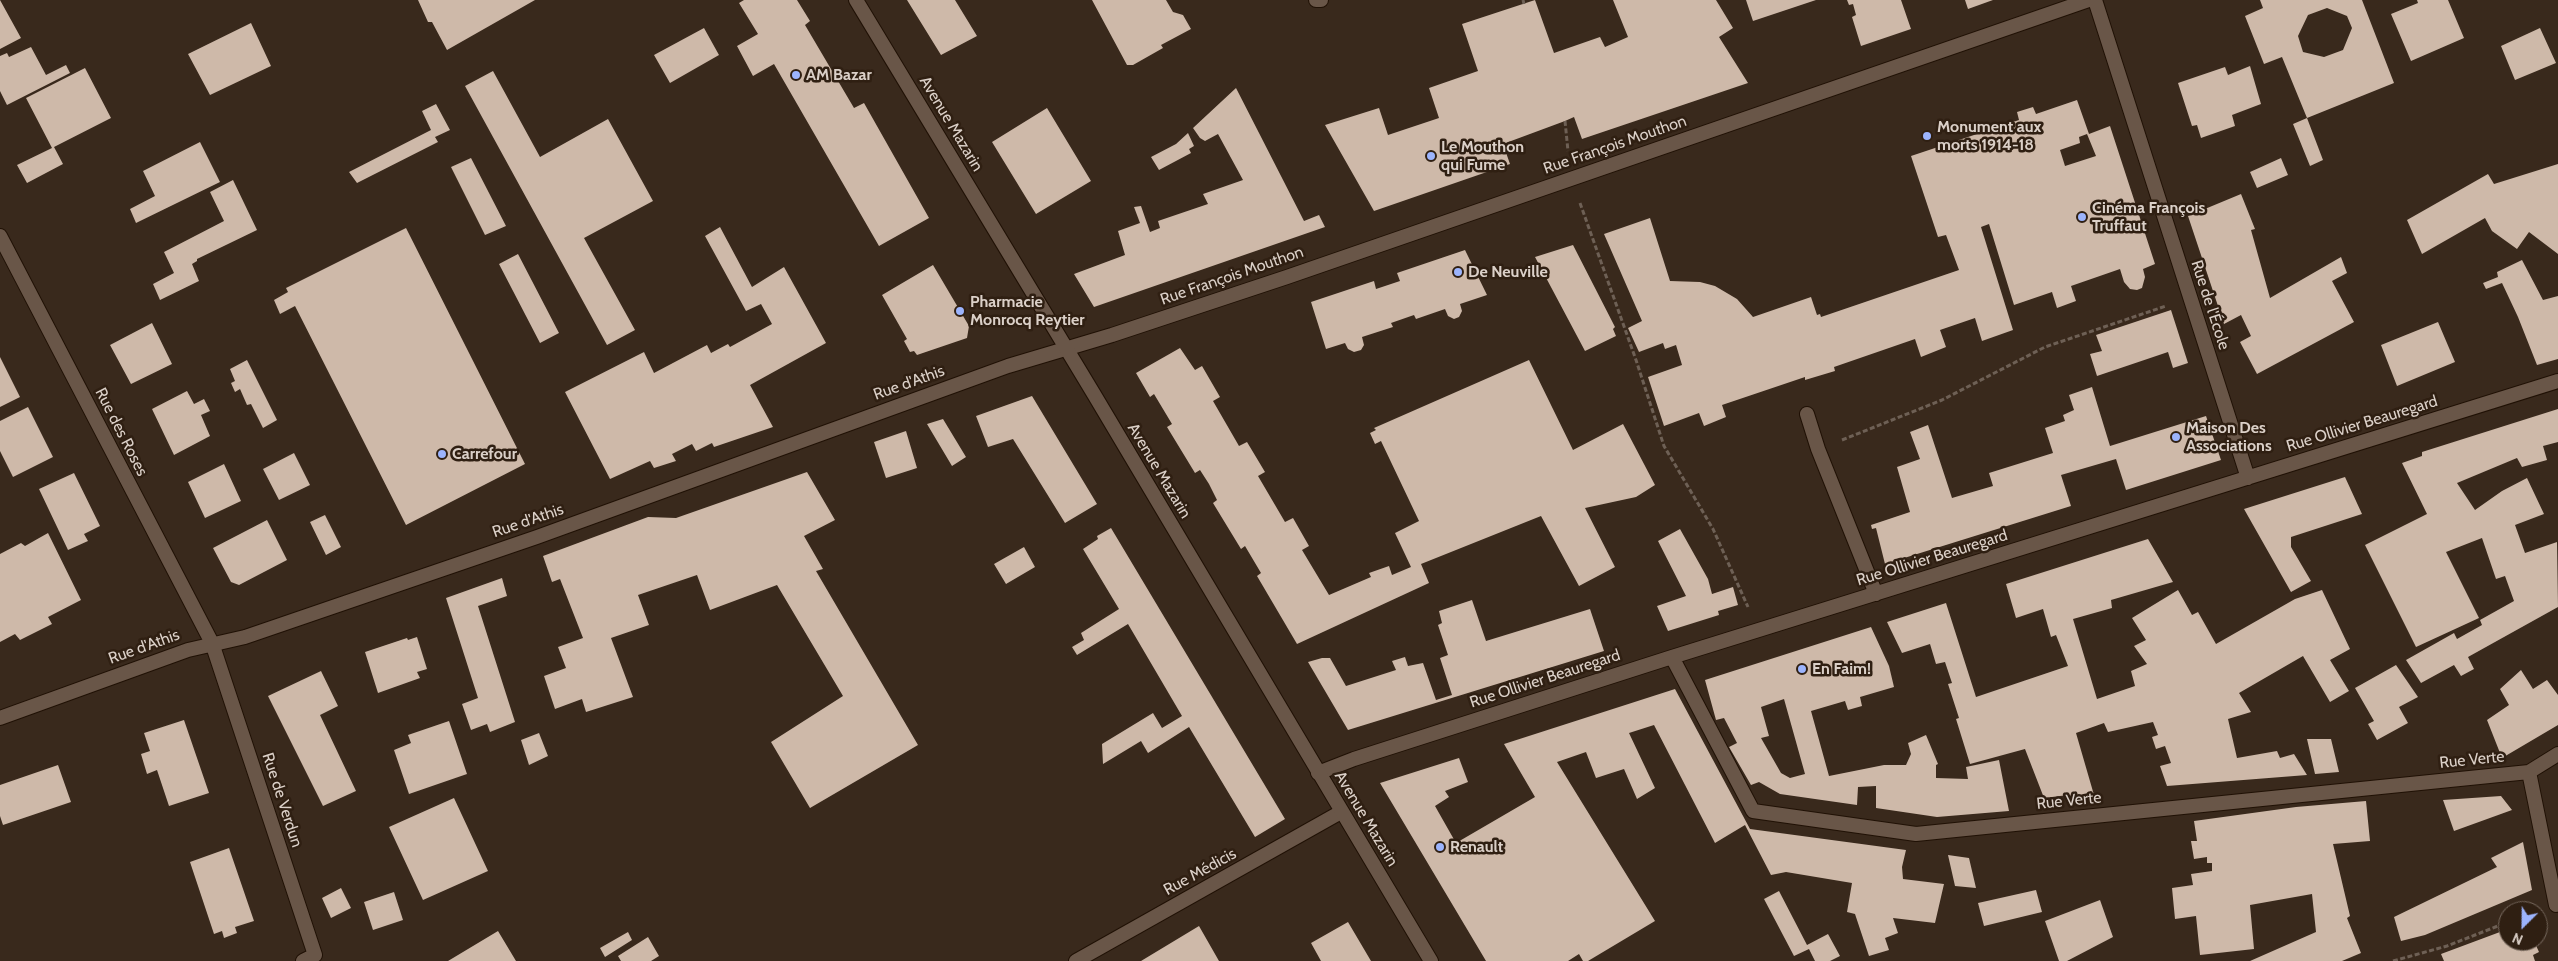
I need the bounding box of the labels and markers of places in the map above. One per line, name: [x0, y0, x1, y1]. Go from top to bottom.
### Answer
place label: AM Bazar: [806, 65, 872, 85]
marker: AM Bazar: [790, 69, 802, 81]
place label: Monument aux morts 1914-18: [1937, 117, 2041, 155]
marker: Monument aux morts 1914-18: [1921, 130, 1933, 142]
place label: Le Mouthon qui Fume: [1441, 137, 1524, 175]
marker: Le Mouthon qui Fume: [1425, 150, 1437, 162]
place label: Cinéma François Truffaut: [2092, 198, 2205, 236]
marker: Cinéma François Truffaut: [2076, 211, 2088, 223]
place label: De Neuville: [1468, 262, 1548, 282]
marker: De Neuville: [1452, 266, 1464, 278]
place label: Pharmacie Monrocq Reytier: [970, 292, 1085, 330]
marker: Pharmacie Monrocq Reytier: [954, 305, 966, 317]
place label: Maison Des Associations: [2186, 418, 2272, 456]
marker: Maison Des Associations: [2170, 431, 2182, 443]
place label: Carrefour: [452, 444, 517, 464]
marker: Carrefour: [436, 448, 448, 460]
place label: En Faim!: [1812, 659, 1871, 679]
marker: En Faim!: [1796, 663, 1808, 675]
place label: Renault: [1450, 837, 1503, 857]
marker: Renault: [1434, 841, 1446, 853]

